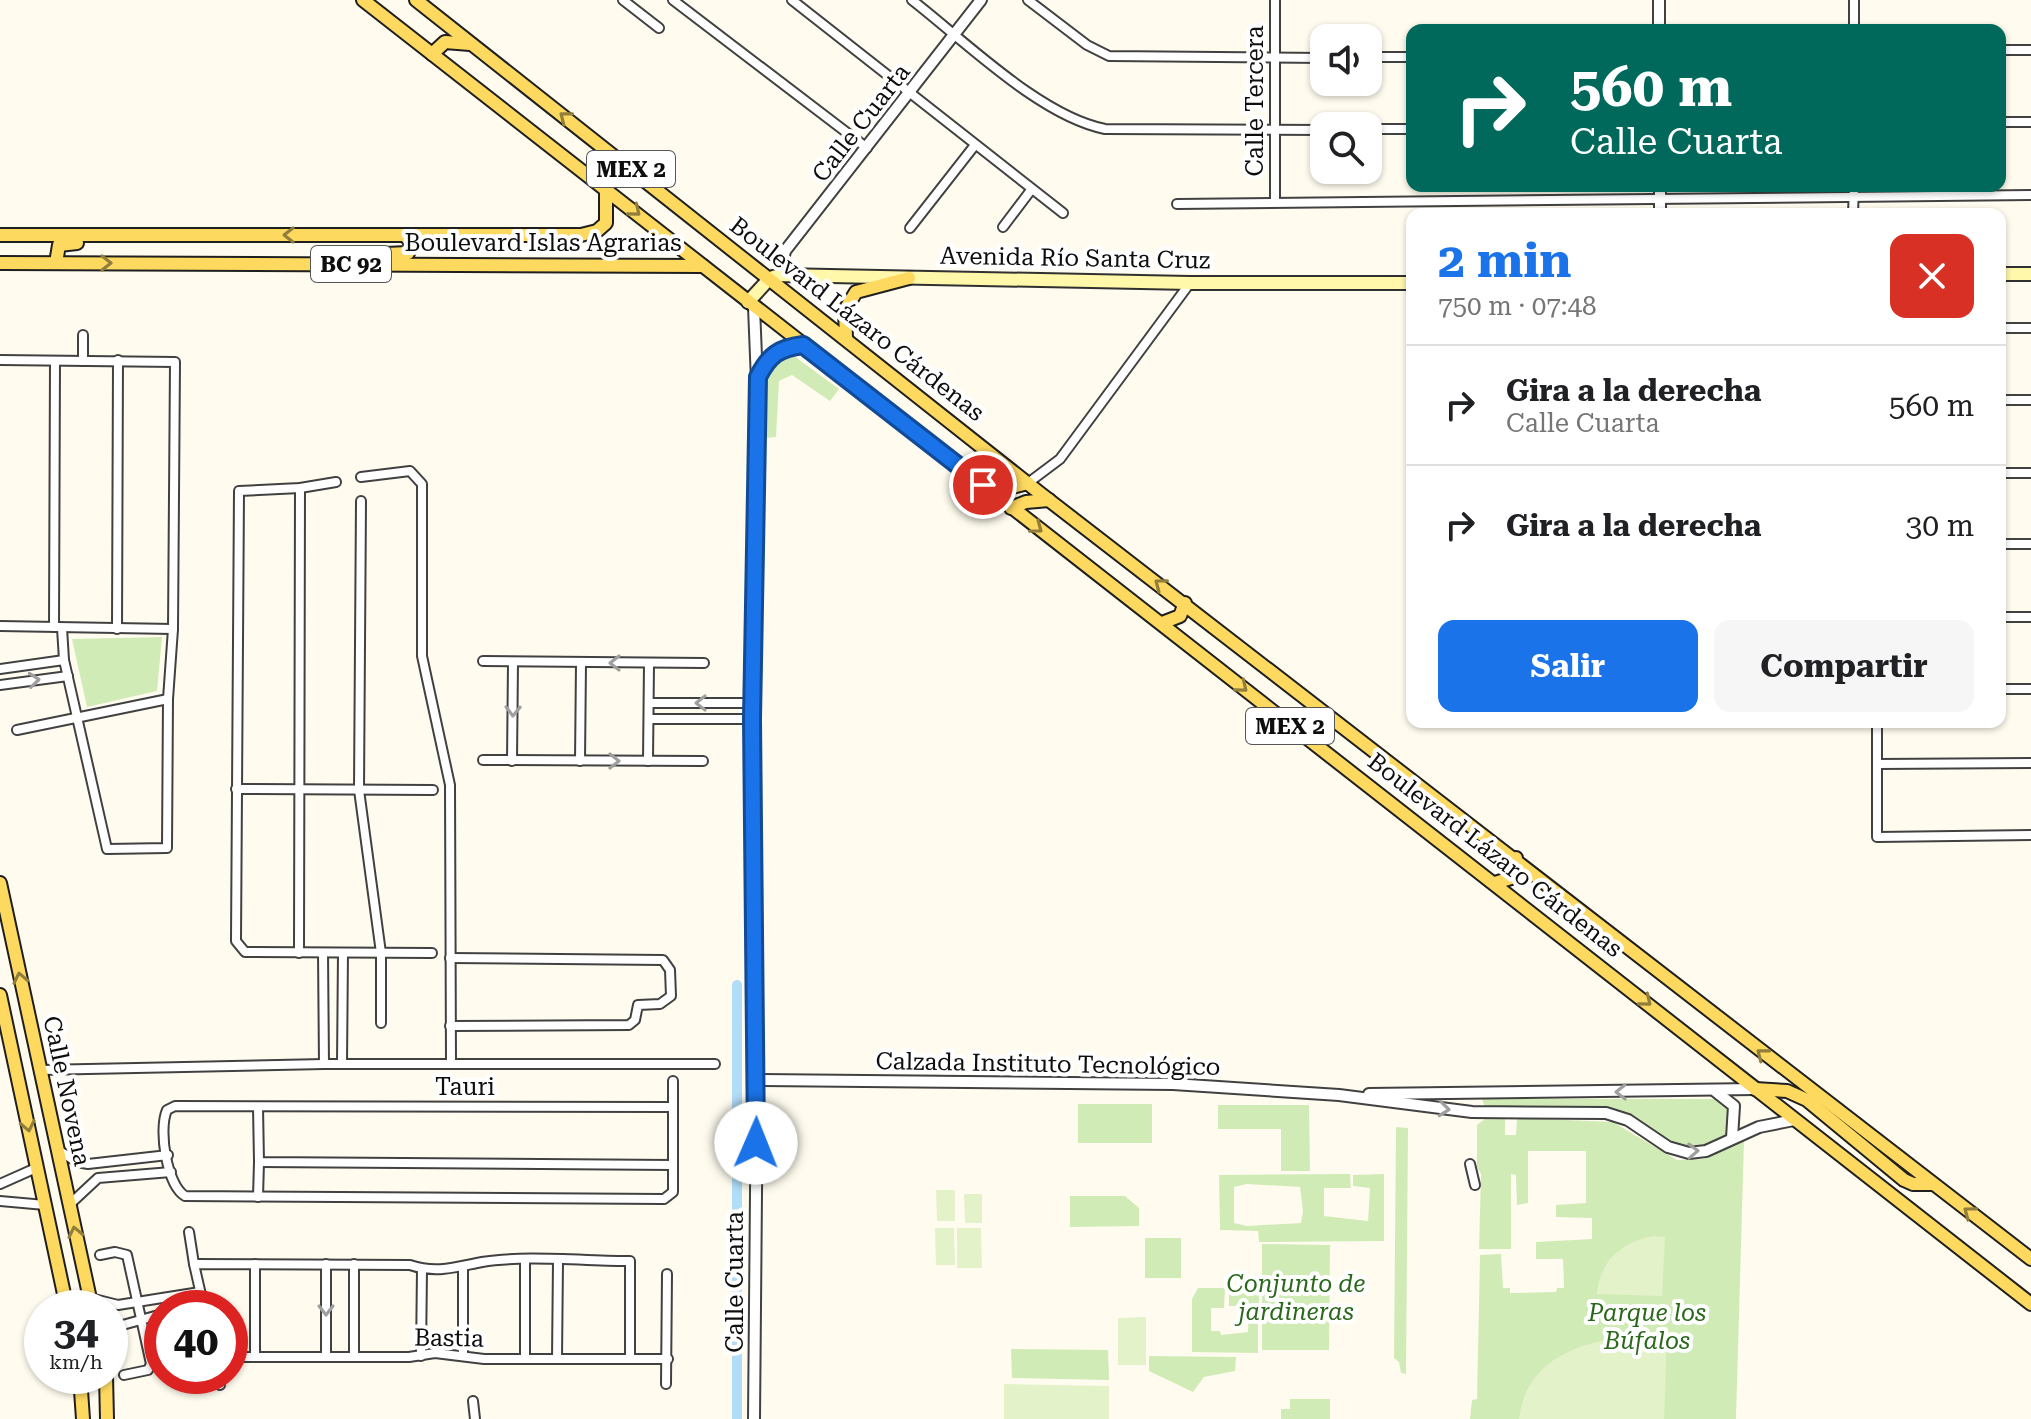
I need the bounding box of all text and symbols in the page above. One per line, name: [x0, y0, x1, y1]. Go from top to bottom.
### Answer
map controls: [1310, 24, 1382, 184]
button: sound: [1310, 24, 1382, 96]
street label: Calle Tercera: [1241, 26, 1269, 176]
text: 560 m: [1570, 54, 1732, 120]
icon: right: [1438, 56, 1542, 160]
street label: Calle Cuarta: [806, 59, 916, 187]
one-way arrow: [560, 112, 574, 127]
button: search: [1310, 112, 1382, 184]
text: Calle Cuarta: [1570, 121, 1783, 163]
road number: MEX 2: [587, 151, 675, 187]
one-way arrow: [626, 201, 640, 216]
street label: Boulevard Lázaro Cárdenas: [724, 211, 990, 427]
one-way arrow: [282, 226, 295, 244]
street label: Boulevard Islas Agrarias: [404, 229, 682, 257]
text: 2 min: [1438, 233, 1571, 289]
button: close: [1890, 234, 1974, 318]
street label: Avenida Río Santa Cruz: [940, 242, 1210, 274]
road number: BC 92: [311, 246, 391, 282]
one-way arrow: [100, 254, 113, 272]
text: 750 m · 07:48: [1438, 291, 1597, 321]
text: Gira a la derecha: [1506, 373, 1761, 408]
icon: right: [1438, 383, 1482, 427]
text: 560 m: [1889, 388, 1974, 423]
text: Calle Cuarta: [1506, 408, 1659, 438]
pin: [949, 451, 1017, 519]
icon: arrive: [961, 463, 1005, 507]
icon: right: [1438, 503, 1482, 547]
text: Gira a la derecha: [1506, 508, 1761, 543]
text: 30 m: [1905, 508, 1974, 543]
one-way arrow: [1028, 518, 1043, 532]
one-way arrow: [1154, 579, 1169, 593]
button: Salir: [1438, 620, 1698, 712]
button: Compartir: [1714, 620, 1974, 712]
one-way arrow: [608, 654, 621, 672]
one-way arrow: [28, 671, 41, 688]
one-way arrow: [1233, 678, 1248, 692]
one-way arrow: [694, 694, 707, 712]
one-way arrow: [504, 705, 521, 718]
road number: MEX 2: [1246, 708, 1334, 744]
street label: Boulevard Lázaro Cárdenas: [1362, 747, 1628, 963]
one-way arrow: [608, 752, 621, 770]
one-way arrow: [12, 971, 29, 985]
one-way arrow: [1637, 992, 1652, 1006]
street label: Calle Novena: [37, 1013, 97, 1169]
street label: Calzada Instituto Tecnológico: [875, 1047, 1221, 1081]
one-way arrow: [1756, 1049, 1771, 1063]
street label: Tauri: [435, 1073, 495, 1101]
one-way arrow: [1614, 1084, 1627, 1101]
one-way arrow: [1438, 1100, 1451, 1117]
position arrow: [714, 1101, 798, 1185]
one-way arrow: [19, 1119, 36, 1132]
one-way arrow: [1687, 1142, 1700, 1159]
one-way arrow: [1963, 1207, 1978, 1221]
street label: Calle Cuarta: [721, 1211, 749, 1353]
one-way arrow: [67, 1225, 84, 1239]
park label: Conjunto de jardineras: [1227, 1270, 1365, 1326]
speed limit sign: 40: [144, 1290, 248, 1394]
park label: Parque los Búfalos: [1587, 1299, 1706, 1355]
one-way arrow: [317, 1304, 335, 1317]
text: 34: [54, 1308, 98, 1355]
street label: Bastia: [414, 1323, 484, 1353]
text: km/h: [49, 1350, 103, 1374]

